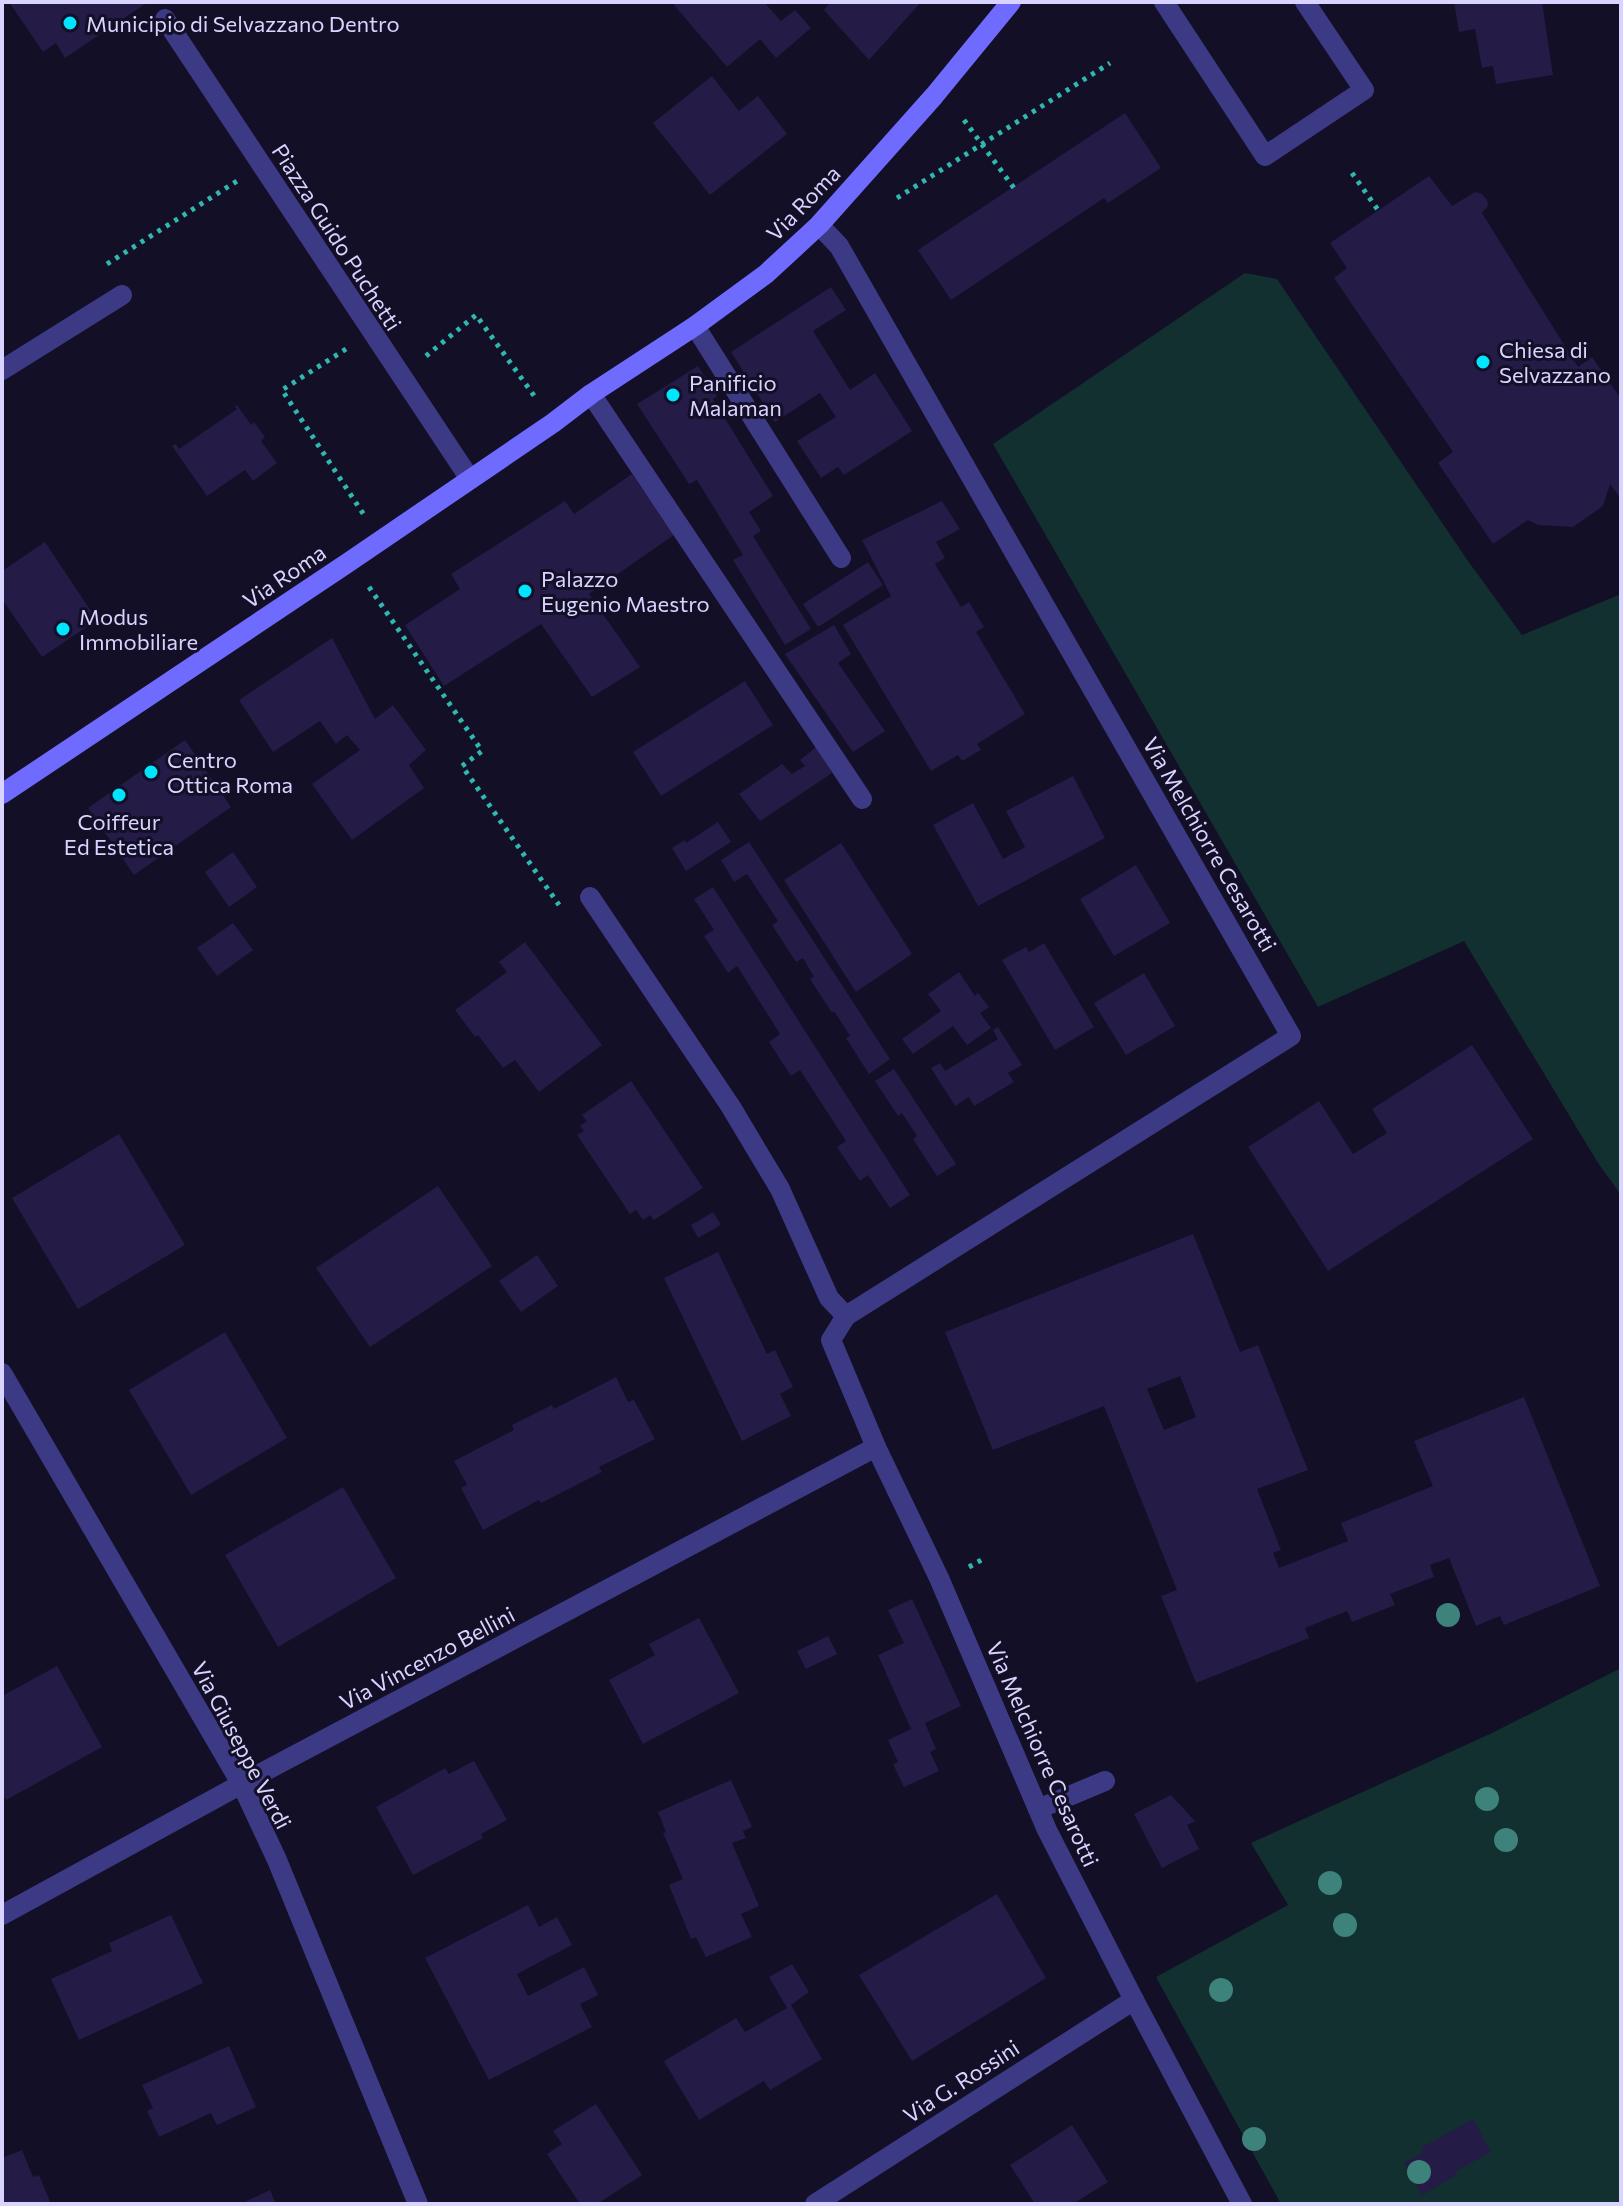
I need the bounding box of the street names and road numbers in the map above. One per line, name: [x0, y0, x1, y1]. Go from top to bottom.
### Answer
street label: Piazza Guido Puchetti: [266, 138, 408, 336]
street label: Via Roma: [761, 160, 845, 246]
street label: Via Roma: [237, 538, 331, 614]
street label: Via Melchiorre Cesarotti: [1137, 732, 1283, 956]
street label: Via Vincenzo Bellini: [335, 1601, 519, 1715]
street label: Via Melchiorre Cesarotti: [981, 1637, 1105, 1871]
street label: Via Giuseppe Verdi: [186, 1657, 298, 1833]
street label: Via G. Rossini: [898, 2033, 1024, 2129]

